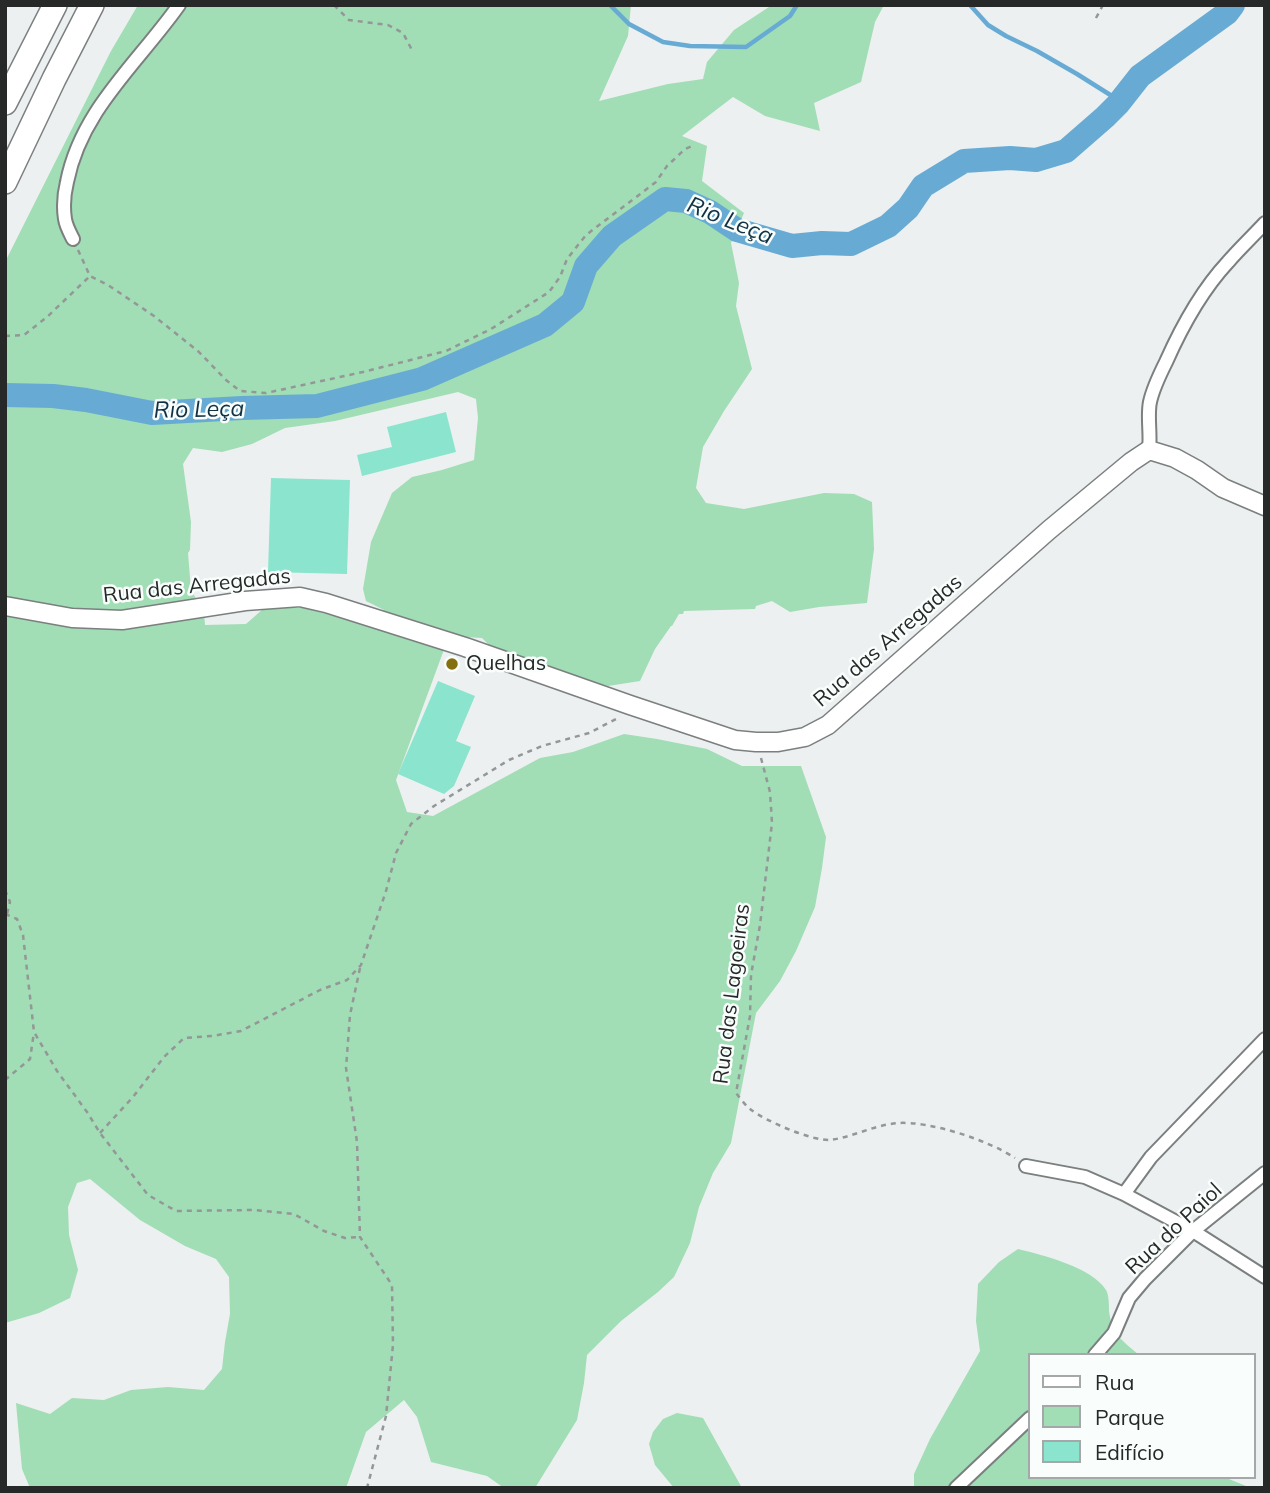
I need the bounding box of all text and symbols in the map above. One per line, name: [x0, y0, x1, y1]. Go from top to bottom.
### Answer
water label: Rio Leça: [683, 191, 777, 251]
water label: Rio Leça: [153, 395, 245, 425]
street label: Rua das Arregadas: [102, 564, 292, 608]
street label: Rua das Arregadas: [809, 570, 967, 712]
place label: Quelhas: [466, 651, 546, 677]
marker: Quelhas: [444, 656, 460, 672]
street label: Rua das Lagoeiras: [708, 902, 756, 1086]
street label: Rua do Paiol: [1121, 1178, 1227, 1280]
legend: [1028, 1353, 1256, 1479]
text: Rua: [1095, 1369, 1134, 1395]
text: Parque: [1095, 1404, 1164, 1430]
text: Edifício: [1095, 1439, 1164, 1465]

